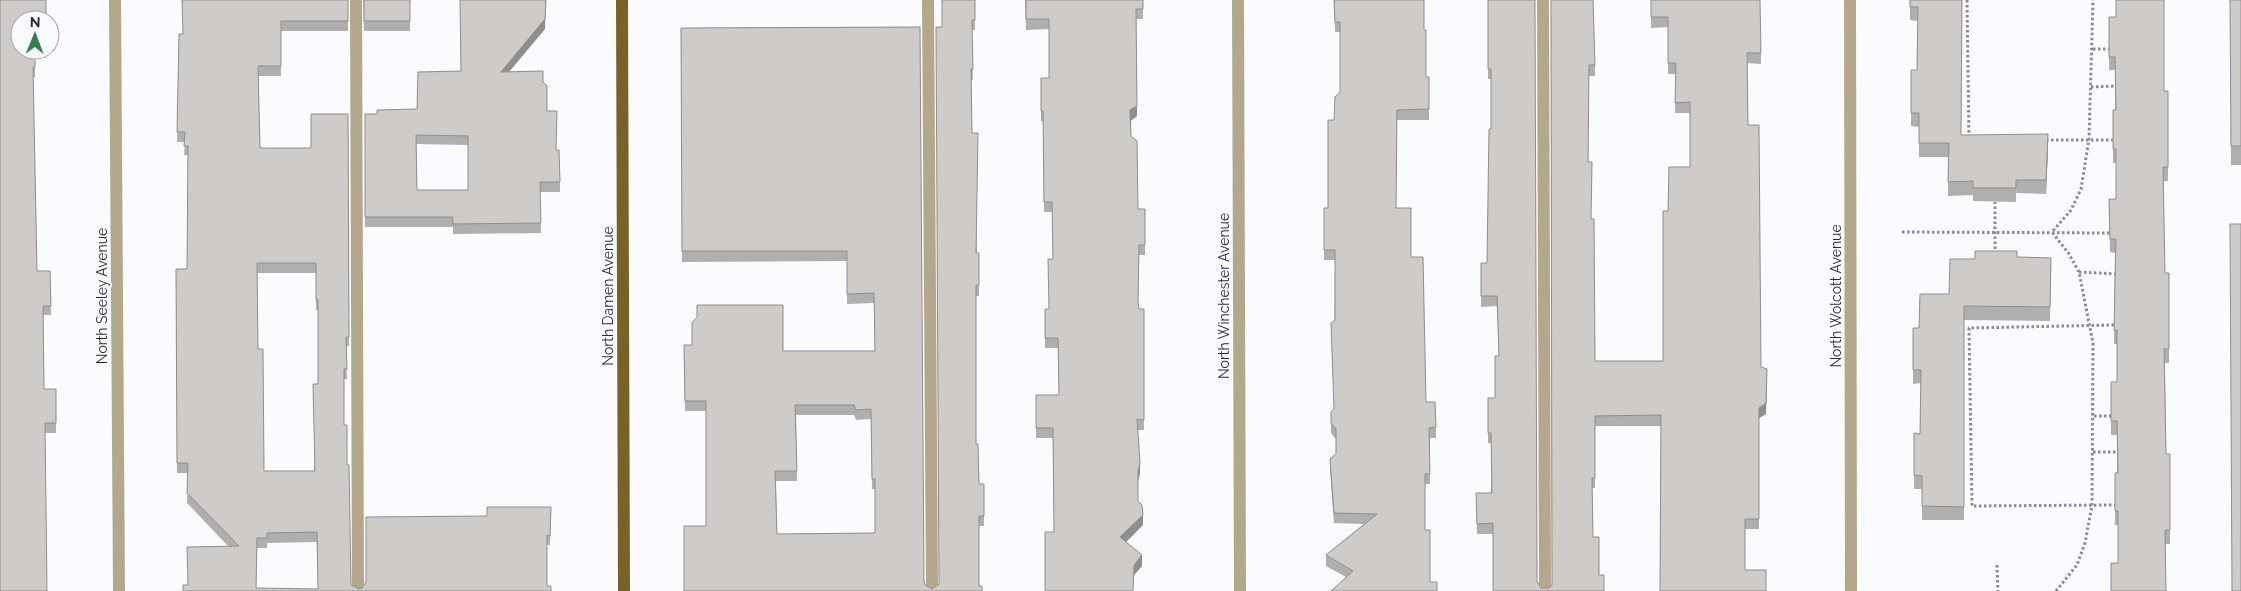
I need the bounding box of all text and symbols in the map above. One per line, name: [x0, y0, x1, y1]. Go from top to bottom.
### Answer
north arrow: [10, 10, 60, 60]
text: N: [30, 14, 41, 30]
street label: North Winchester Avenue: [1216, 213, 1232, 379]
street label: North Wolcott Avenue: [1828, 224, 1844, 368]
street label: North Damen Avenue: [600, 226, 616, 366]
street label: North Seeley Avenue: [94, 228, 110, 364]

